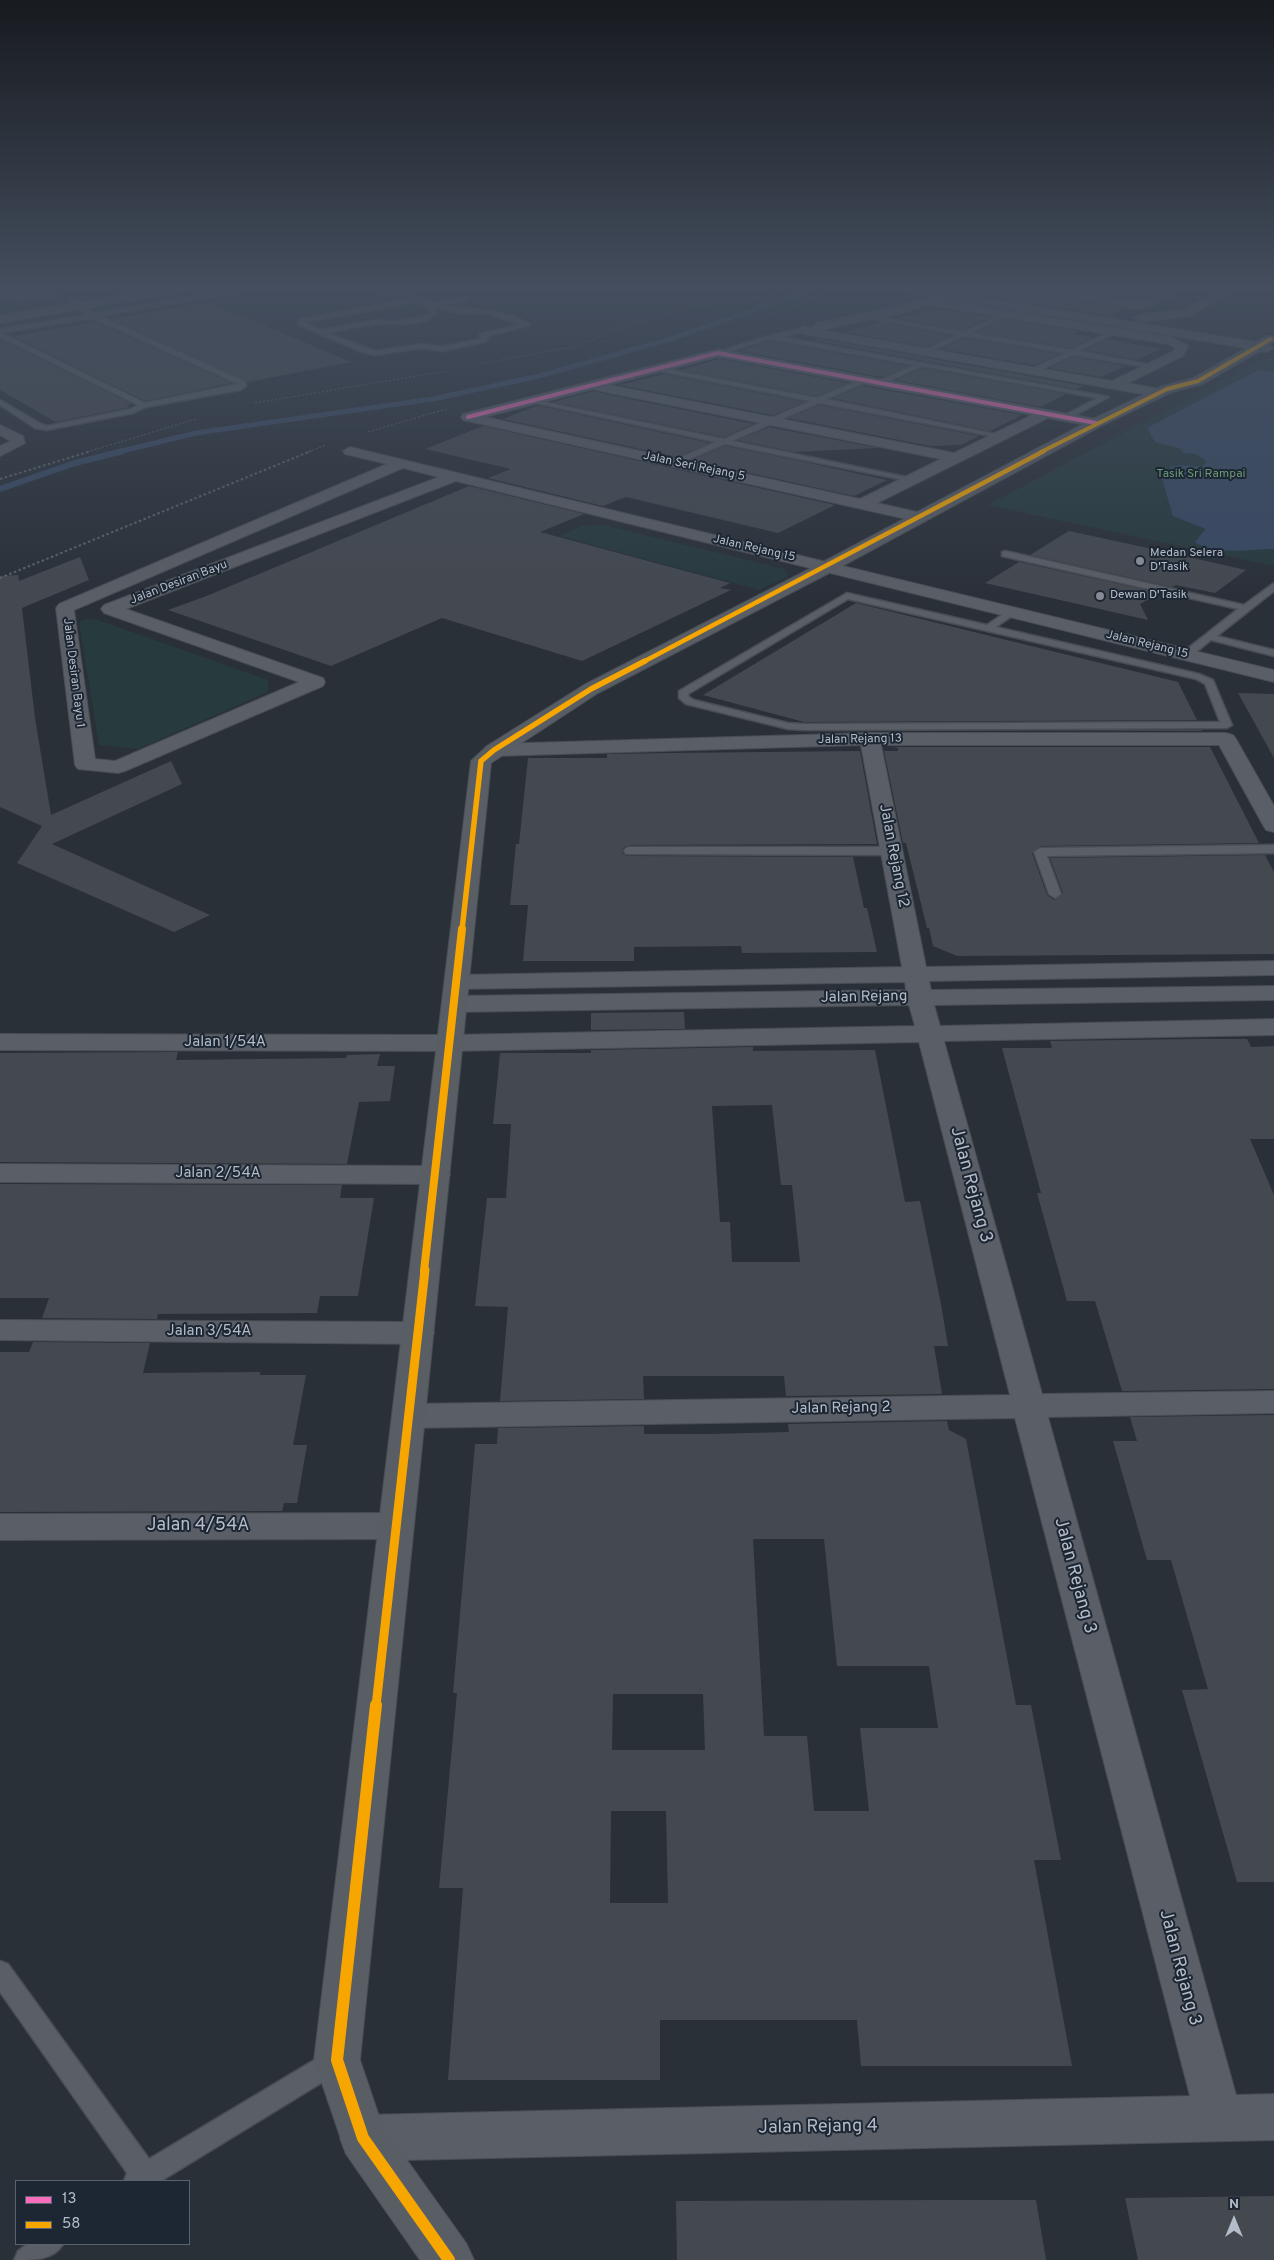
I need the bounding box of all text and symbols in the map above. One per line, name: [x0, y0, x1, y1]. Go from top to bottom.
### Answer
street label: Jalan Seri Rejang 5: [642, 449, 746, 485]
park label: Tasik Sri Rampai: [1156, 468, 1246, 482]
street label: Jalan Rejang 15: [711, 533, 797, 565]
place label: Medan Selera D'Tasik: [1150, 547, 1223, 575]
marker: Medan Selera D'Tasik: [1134, 555, 1146, 567]
street label: Jalan Desiran Bayu: [128, 558, 230, 608]
place label: Dewan D'Tasik: [1110, 589, 1187, 603]
marker: Dewan D'Tasik: [1094, 590, 1106, 602]
street label: Jalan Desiran Bayu 1: [59, 617, 87, 729]
street label: Jalan Rejang 15: [1104, 628, 1190, 662]
street label: Jalan Rejang 13: [818, 732, 902, 748]
street label: Jalan Rejang 12: [874, 803, 912, 909]
street label: Jalan Rejang: [820, 988, 908, 1008]
street label: Jalan 1/54A: [184, 1034, 266, 1052]
street label: Jalan Rejang 3: [944, 1125, 996, 1245]
street label: Jalan 2/54A: [175, 1165, 261, 1183]
street label: Jalan 3/54A: [167, 1323, 251, 1341]
street label: Jalan Rejang 2: [791, 1399, 891, 1419]
street label: Jalan 4/54A: [147, 1515, 249, 1537]
street label: Jalan Rejang 3: [1048, 1516, 1100, 1636]
street label: Jalan Rejang 3: [1153, 1908, 1205, 2028]
street label: Jalan Rejang 4: [758, 2116, 878, 2140]
legend: [15, 2180, 190, 2245]
text: 13: [62, 2190, 77, 2209]
north arrow: [1209, 2195, 1259, 2245]
text: N: [1229, 2196, 1239, 2213]
text: 58: [62, 2215, 80, 2234]

